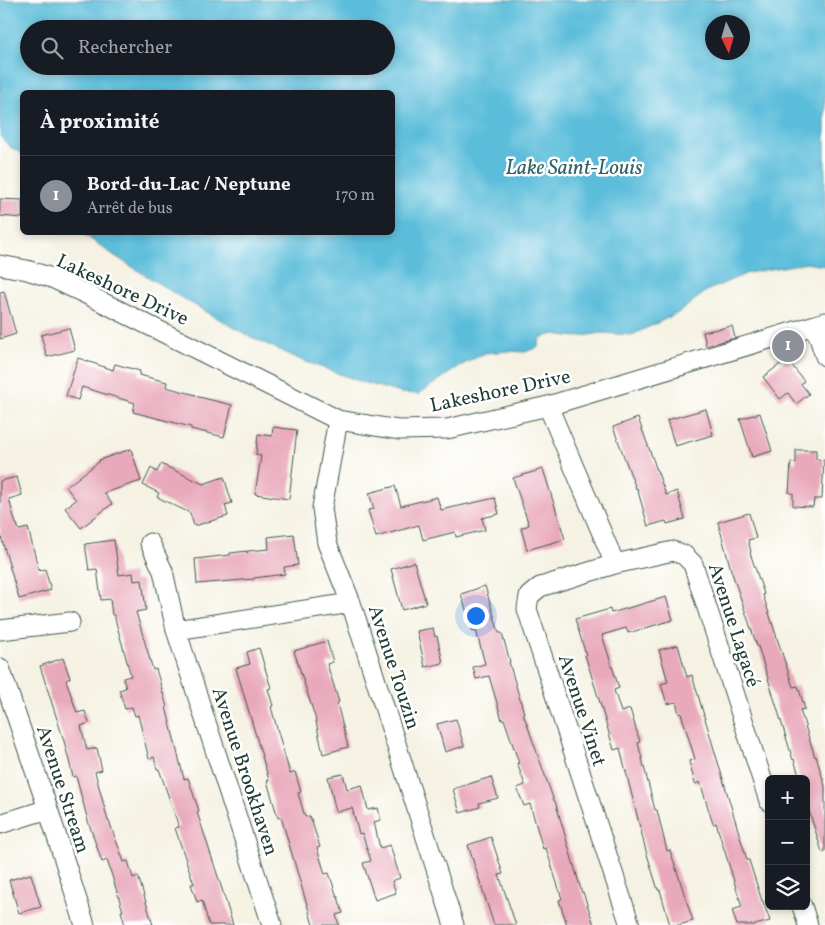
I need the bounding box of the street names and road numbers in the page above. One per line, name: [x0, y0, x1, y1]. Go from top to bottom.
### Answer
street label: Lakeshore Drive: [51, 248, 193, 334]
street label: Lakeshore Drive: [428, 363, 573, 421]
street label: Avenue Lagacé: [700, 560, 766, 691]
street label: Avenue Touzin: [360, 602, 426, 733]
street label: Avenue Vinet: [550, 651, 612, 770]
street label: Avenue Brookhaven: [204, 684, 285, 859]
street label: Avenue Stream: [28, 722, 96, 857]

